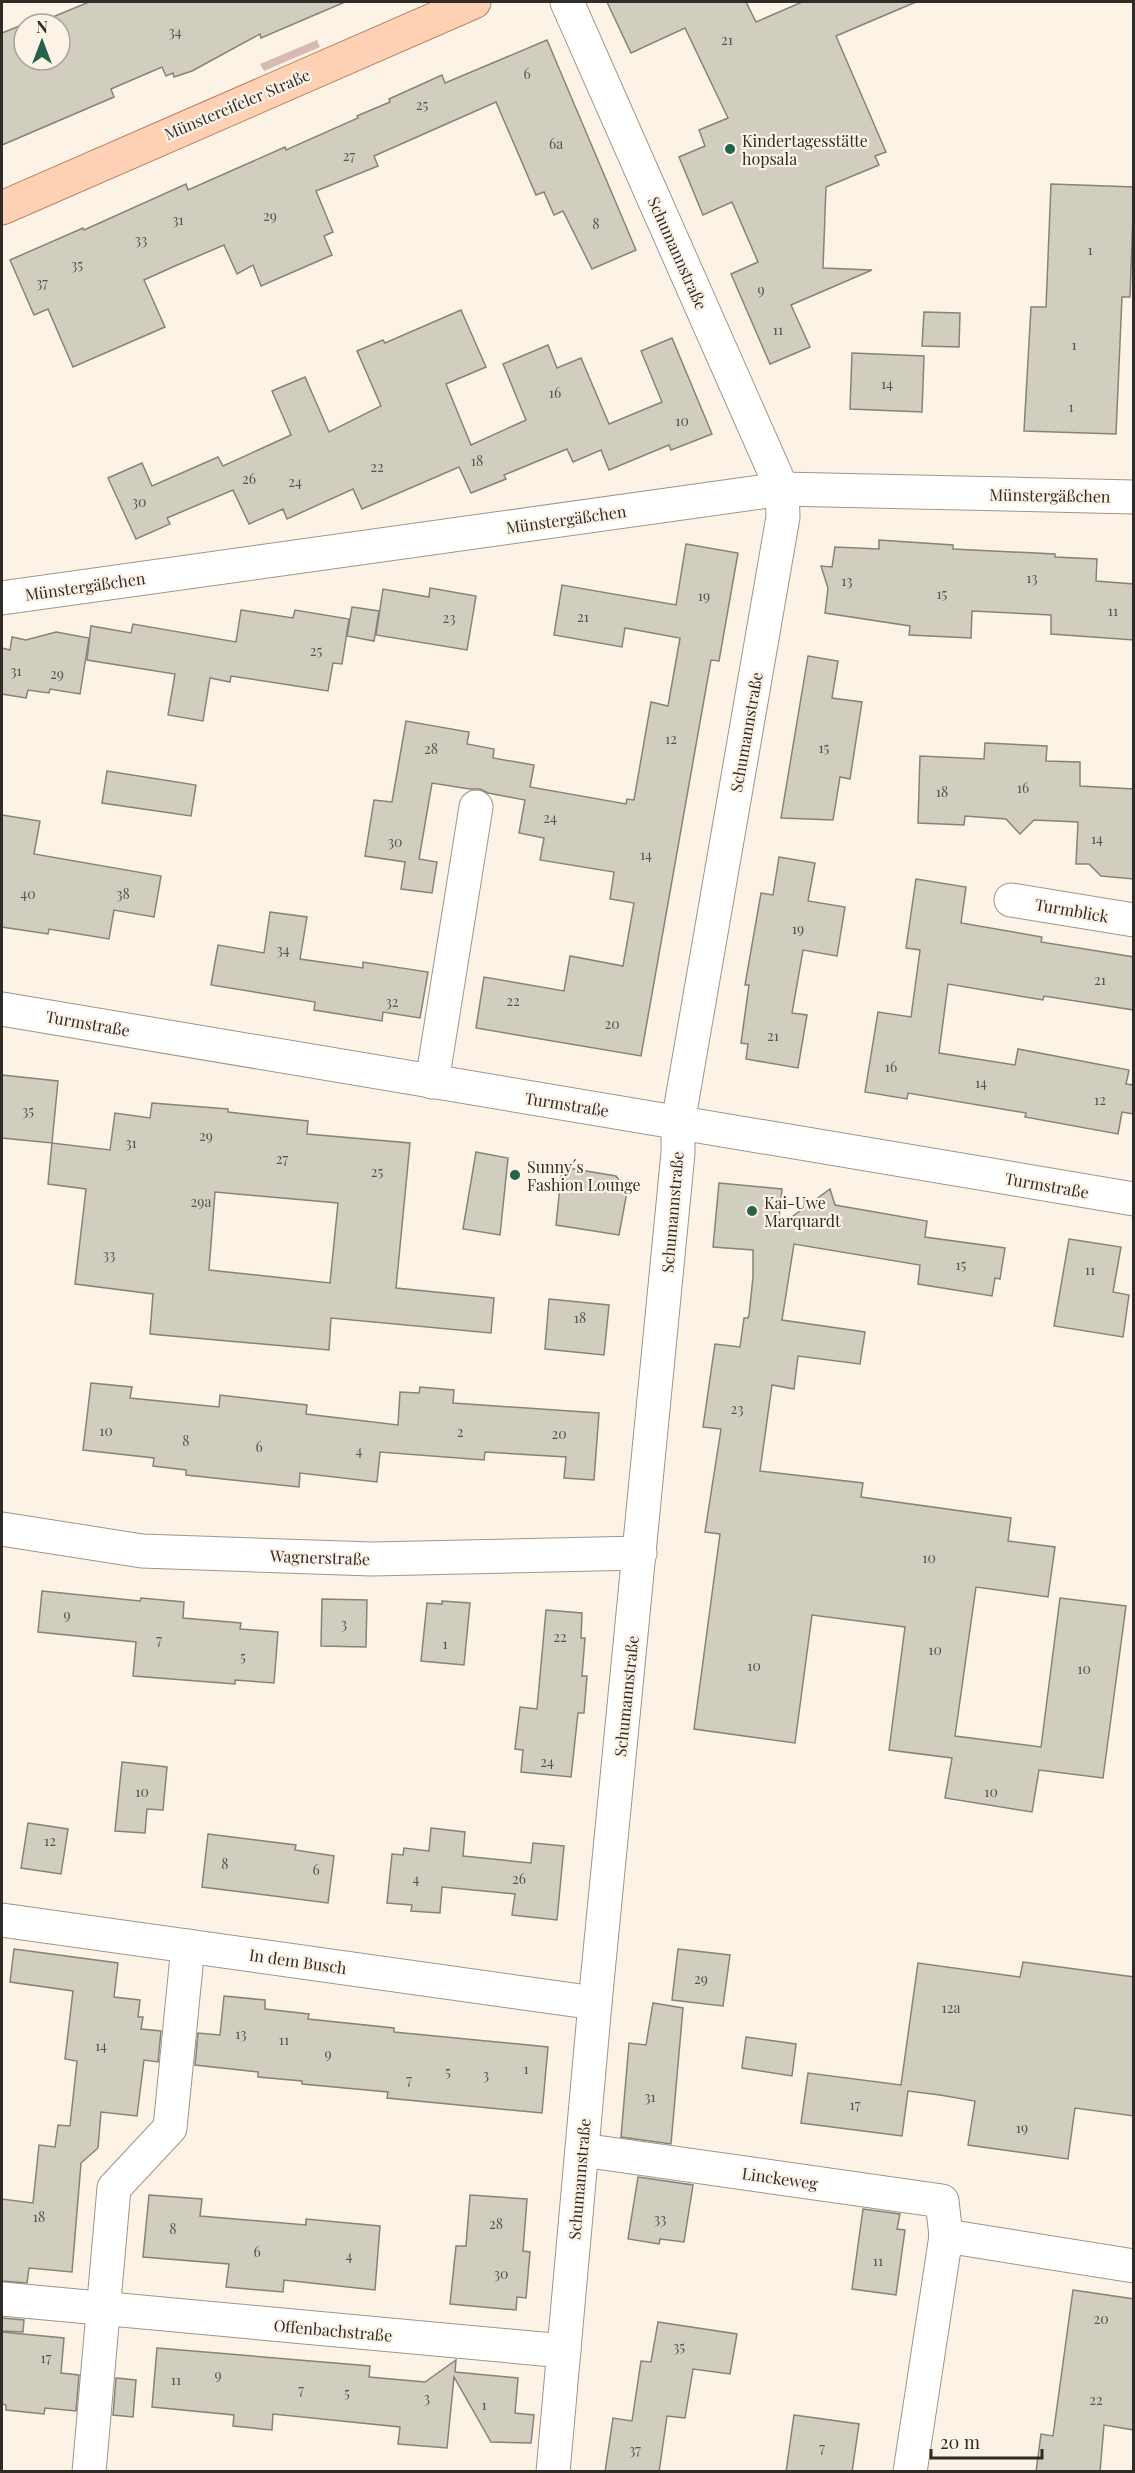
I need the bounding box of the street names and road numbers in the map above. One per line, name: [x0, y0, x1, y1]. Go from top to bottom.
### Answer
street label: Münstereifeler Straße: [161, 64, 313, 144]
street label: Schumannstraße: [644, 193, 712, 313]
street label: Münstergäßchen: [989, 483, 1111, 507]
street label: Münstergäßchen: [505, 500, 628, 538]
street label: Münstergäßchen: [24, 567, 147, 605]
street label: Schumannstraße: [725, 670, 767, 794]
street label: Turmblick: [1034, 893, 1111, 927]
street label: Turmstraße: [44, 1005, 132, 1041]
street label: Turmstraße: [523, 1087, 611, 1121]
street label: Schumannstraße: [656, 1150, 688, 1274]
street label: Turmstraße: [1003, 1167, 1091, 1203]
street label: Wagnerstraße: [269, 1545, 370, 1569]
street label: Schumannstraße: [609, 1634, 643, 1758]
street label: In dem Busch: [248, 1944, 349, 1978]
street label: Schumannstraße: [563, 2117, 595, 2241]
street label: Linckeweg: [741, 2162, 820, 2194]
street label: Offenbachstraße: [273, 2314, 393, 2346]

